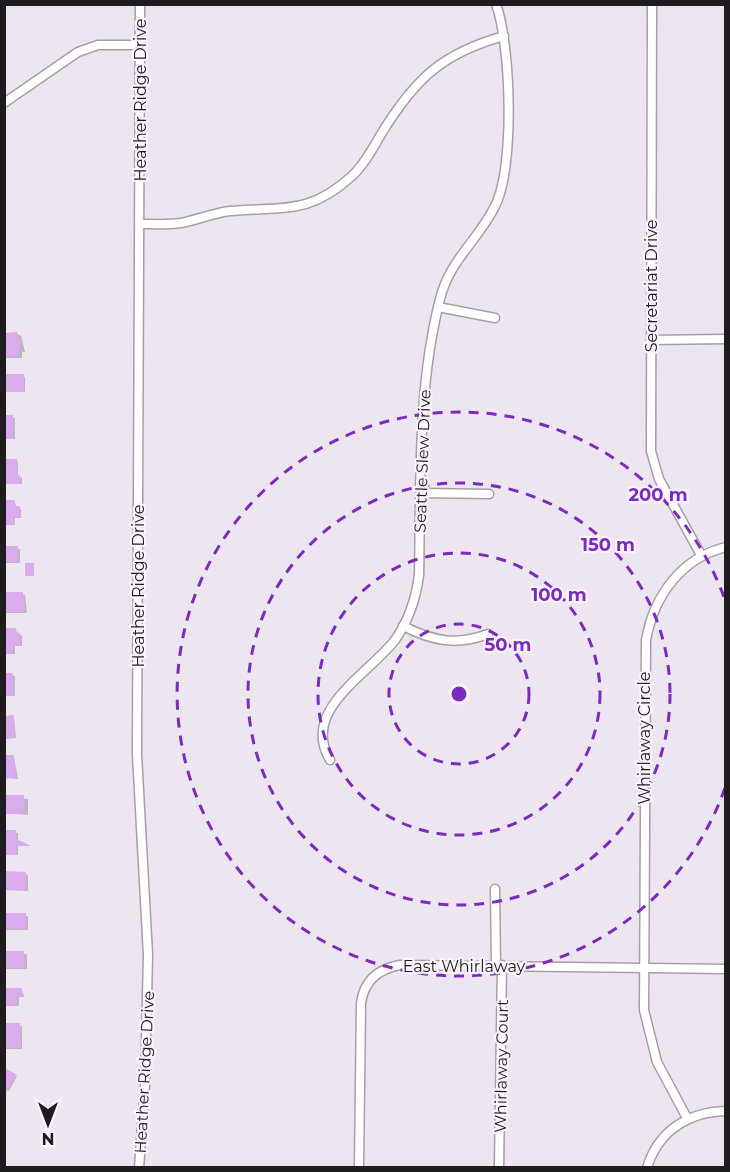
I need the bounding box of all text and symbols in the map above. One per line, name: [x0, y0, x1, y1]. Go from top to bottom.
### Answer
street label: Heather Ridge Drive: [131, 19, 150, 181]
street label: Secretariat Drive: [642, 220, 661, 352]
street label: Seattle Slew Drive: [411, 389, 434, 533]
text: 200 m: [628, 484, 688, 506]
street label: Heather Ridge Drive: [129, 505, 148, 667]
text: 150 m: [581, 534, 635, 556]
text: 100 m: [531, 584, 587, 606]
text: 50 m: [485, 634, 531, 656]
street label: Whirlaway Circle: [635, 672, 654, 804]
centre of rings: [449, 684, 469, 704]
street label: East Whirlaway: [403, 957, 526, 976]
street label: Heather Ridge Drive: [131, 990, 158, 1154]
street label: Whirlaway Court: [491, 999, 512, 1133]
north arrow: [18, 1094, 78, 1154]
text: N: [42, 1129, 54, 1148]

